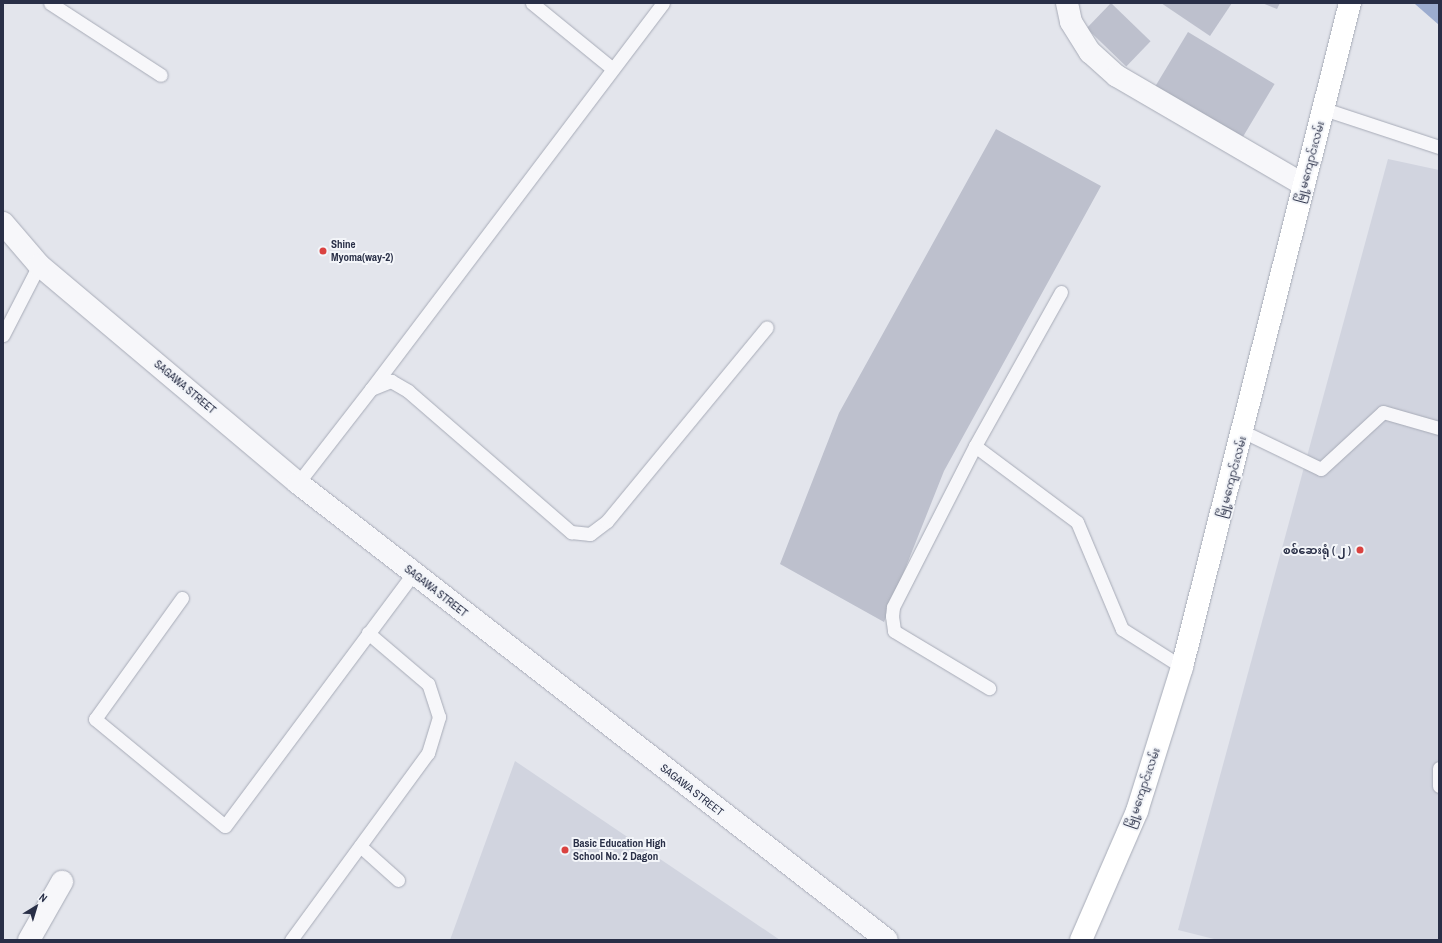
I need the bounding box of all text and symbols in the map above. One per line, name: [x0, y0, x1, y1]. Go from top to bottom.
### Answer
street label: မြို့မကျောင်းလမ်း: [1293, 120, 1327, 204]
place label: Shine Myoma(way-2): [331, 238, 393, 264]
marker: Shine Myoma(way-2): [318, 246, 328, 256]
street label: SAGAWA STREET: [151, 357, 219, 417]
street label: မြို့မကျောင်းလမ်း: [1215, 435, 1249, 519]
place label: စစ်ဆေးရုံ ( ၂ ): [1283, 543, 1351, 557]
marker: စစ်ဆေးရုံ ( ၂ ): [1354, 544, 1366, 556]
street label: SAGAWA STREET: [402, 562, 470, 620]
street label: မြို့မကျောင်းလမ်း: [1123, 746, 1163, 830]
street label: SAGAWA STREET: [658, 761, 726, 819]
place label: Basic Education High School No. 2 Dagon: [573, 837, 666, 863]
marker: Basic Education High School No. 2 Dagon: [560, 845, 570, 855]
north arrow: [16, 887, 56, 927]
text: N: [37, 890, 50, 905]

